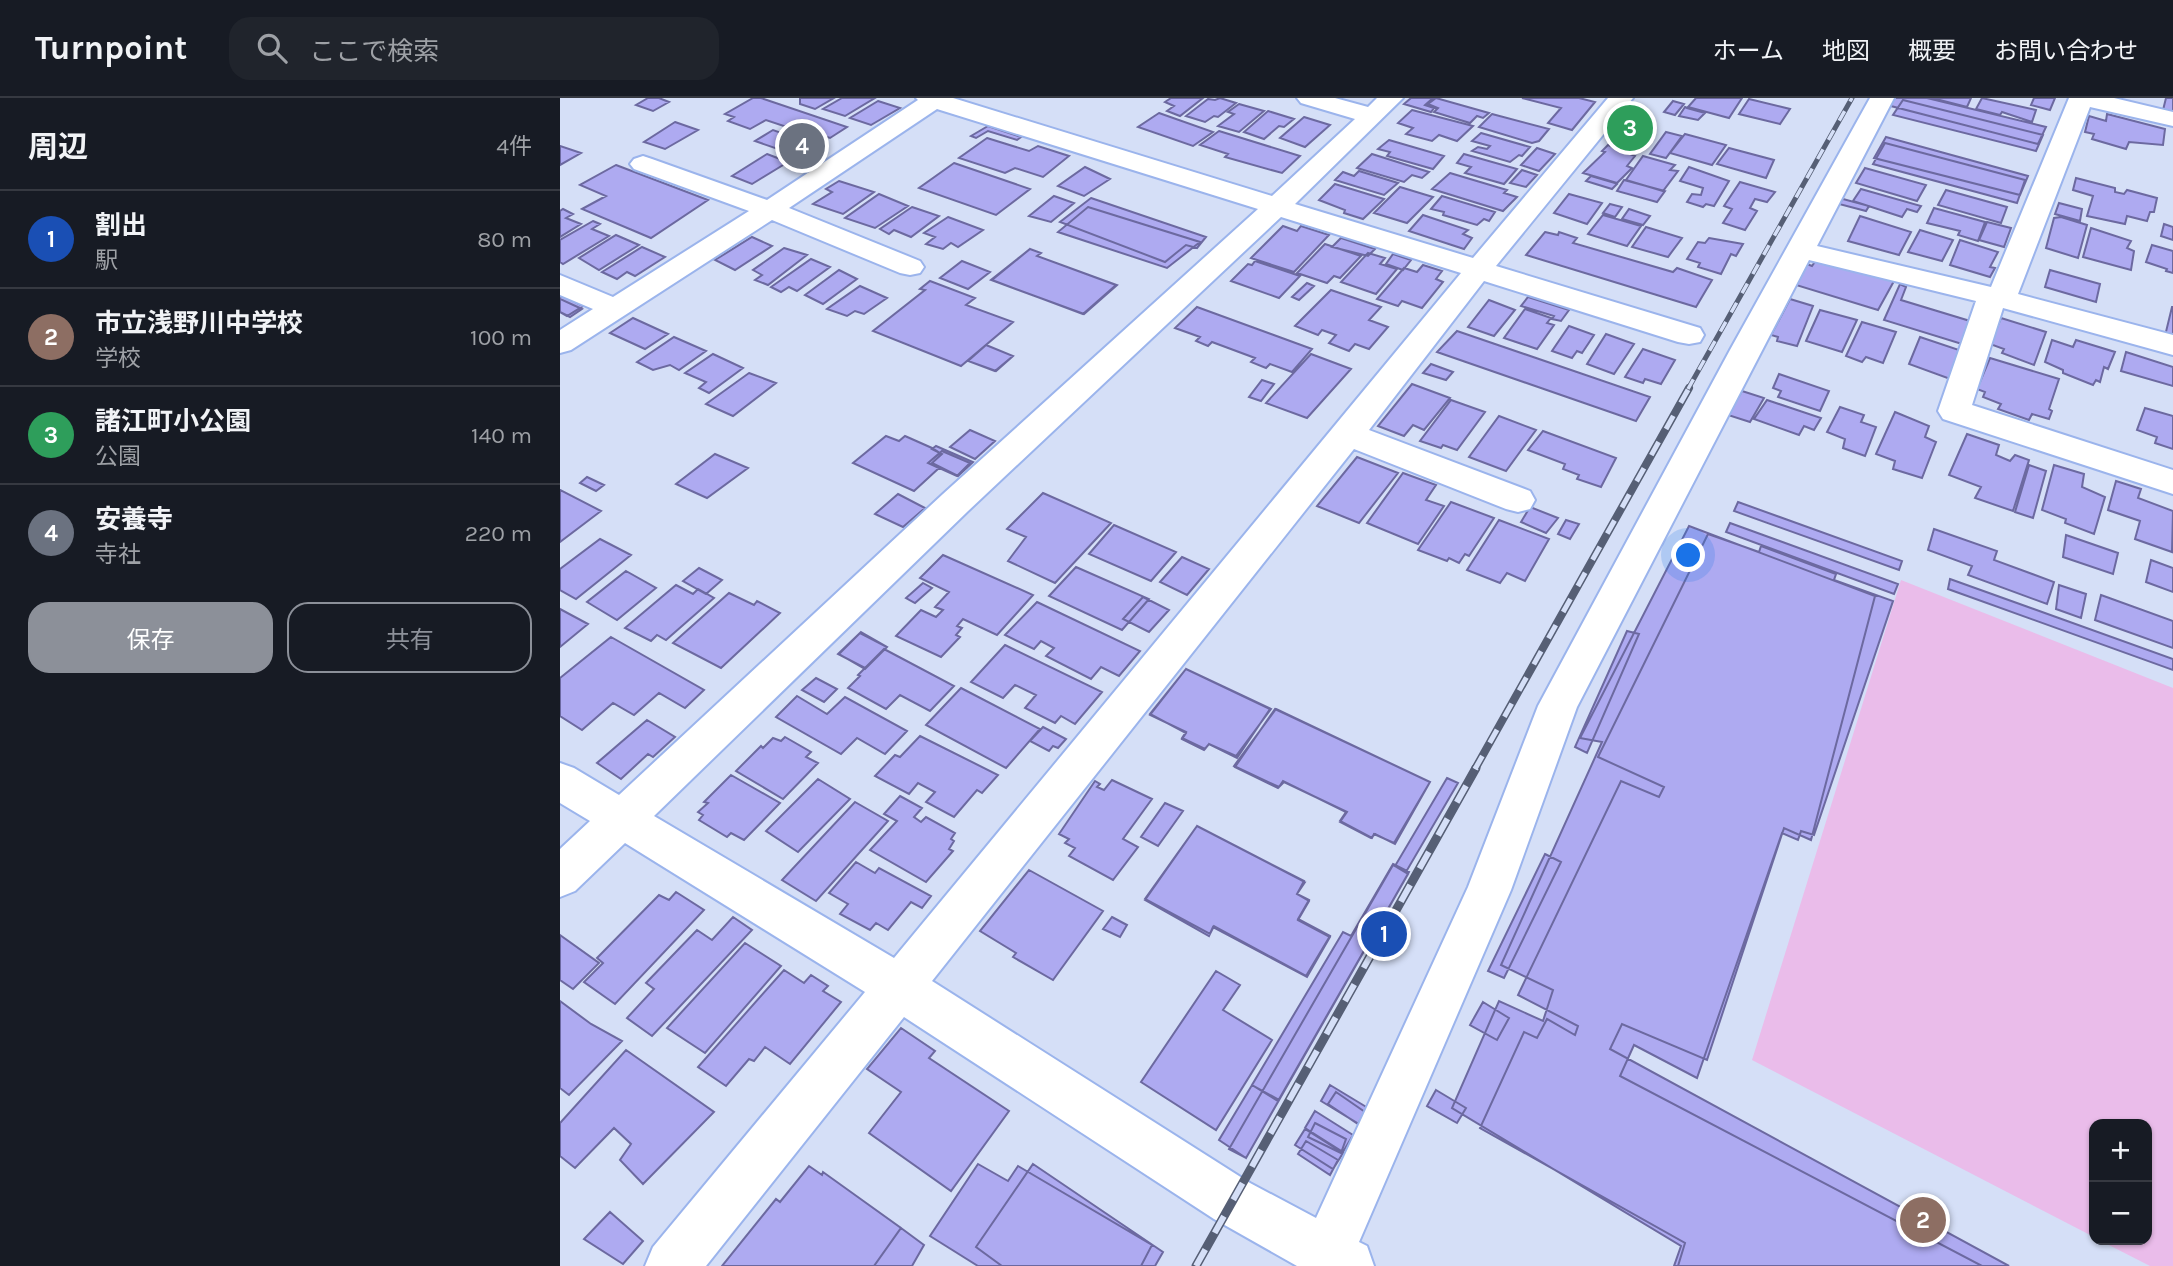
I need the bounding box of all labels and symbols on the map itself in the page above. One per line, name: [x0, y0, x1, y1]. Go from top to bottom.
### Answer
pin: 3: [1607, 102, 1653, 154]
pin: 4: [779, 120, 825, 172]
your location: [1671, 538, 1705, 572]
pin: 1: [1361, 908, 1407, 960]
pin: 2: [1900, 1194, 1946, 1246]

